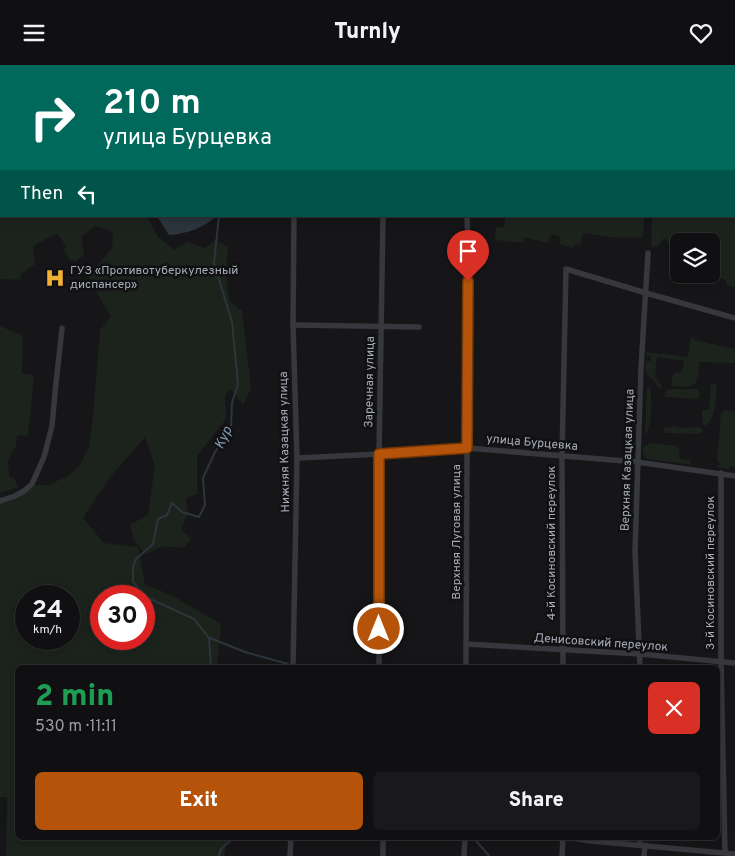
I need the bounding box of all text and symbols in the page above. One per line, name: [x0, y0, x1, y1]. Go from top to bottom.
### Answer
icon: menu: [20, 19, 48, 47]
text: Turnly: [334, 19, 401, 46]
icon: heart: [687, 19, 715, 47]
text: 210 m: [103, 82, 201, 126]
icon: right: [20, 85, 85, 150]
text: улица Бурцевка: [103, 125, 272, 152]
icon: left: [73, 180, 101, 208]
text: Then: [20, 182, 63, 206]
pin: [447, 230, 489, 281]
map controls: [670, 233, 720, 283]
button: layers: [670, 233, 720, 283]
icon: arrive: [454, 237, 482, 265]
place label: ГУЗ «Противотуберкулезный диспансер»: [70, 263, 238, 293]
hospital icon: ГУЗ «Противотуберкулезный диспансер»: [44, 267, 66, 289]
street label: Заречная улица: [361, 336, 379, 428]
street label: Нижняя Казацкая улица: [276, 371, 294, 513]
street label: Верхняя Казацкая улица: [618, 388, 638, 532]
water label: Кур: [211, 424, 237, 452]
street label: улица Бурцевка: [485, 431, 579, 455]
street label: Верхняя Луговая улица: [449, 464, 465, 600]
street label: 4-й Косиновский переулок: [544, 466, 560, 620]
street label: 3-й Косиновский переулок: [703, 496, 719, 650]
speed limit sign: 30: [90, 585, 155, 650]
text: 24: [32, 595, 63, 627]
position arrow: [352, 602, 404, 654]
text: km/h: [33, 622, 62, 638]
street label: Денисовский переулок: [533, 630, 669, 656]
text: 2 min: [35, 679, 114, 716]
button: close: [648, 682, 700, 734]
text: 530 m · 11:11: [35, 717, 117, 737]
button: Exit: [35, 772, 363, 830]
button: Share: [373, 772, 700, 830]

